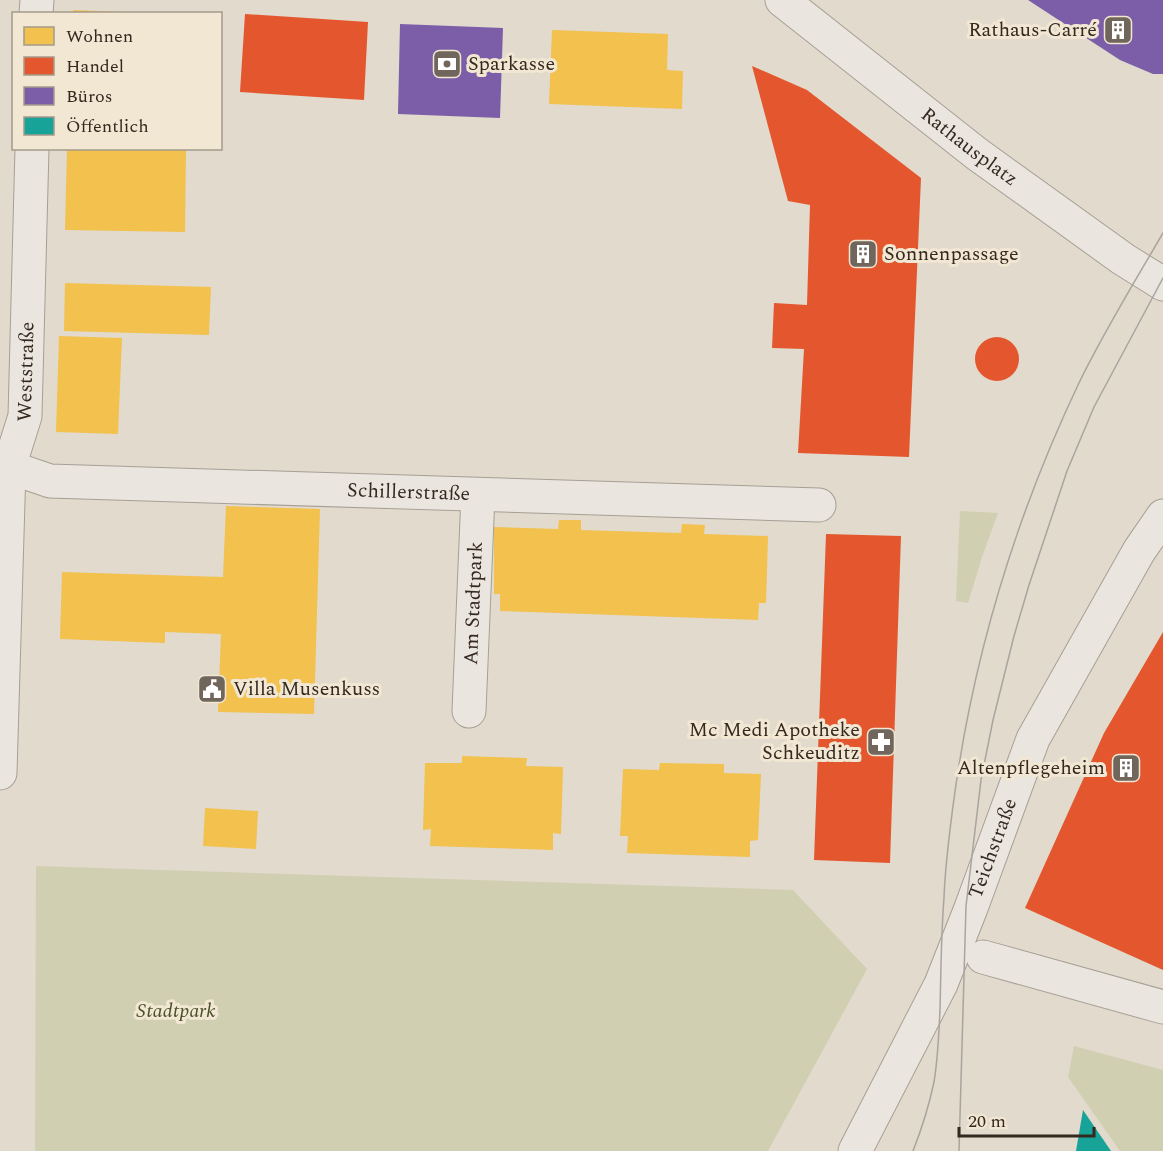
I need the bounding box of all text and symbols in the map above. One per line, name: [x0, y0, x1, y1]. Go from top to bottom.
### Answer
legend: [12, 12, 222, 150]
building icon: Rathaus-Carré: [1102, 14, 1134, 46]
place label: Rathaus-Carré: [968, 15, 1097, 45]
text: Wohnen: [66, 23, 133, 50]
bank icon: Sparkasse: [431, 48, 463, 80]
place label: Sparkasse: [468, 49, 555, 79]
text: Handel: [66, 53, 124, 80]
text: Büros: [66, 83, 113, 110]
street label: Rathausplatz: [914, 100, 1024, 194]
text: Öffentlich: [66, 113, 149, 140]
building icon: Sonnenpassage: [847, 238, 879, 270]
place label: Sonnenpassage: [884, 239, 1019, 269]
street label: Weststraße: [10, 321, 42, 422]
street label: Schillerstraße: [346, 475, 471, 509]
street label: Am Stadtpark: [456, 541, 491, 666]
public building icon: Villa Musenkuss: [196, 673, 228, 705]
place label: Villa Musenkuss: [233, 674, 380, 704]
place label: Mc Medi Apotheke Schkeuditz: [689, 715, 860, 768]
pharmacy icon: Mc Medi Apotheke Schkeuditz: [865, 726, 897, 758]
building icon: Altenpflegeheim: [1110, 752, 1142, 784]
place label: Altenpflegeheim: [957, 753, 1105, 783]
street label: Teichstraße: [961, 794, 1025, 903]
park label: Stadtpark: [136, 996, 216, 1026]
scale bar: [959, 1100, 1094, 1138]
text: 20 m: [968, 1108, 1006, 1135]

